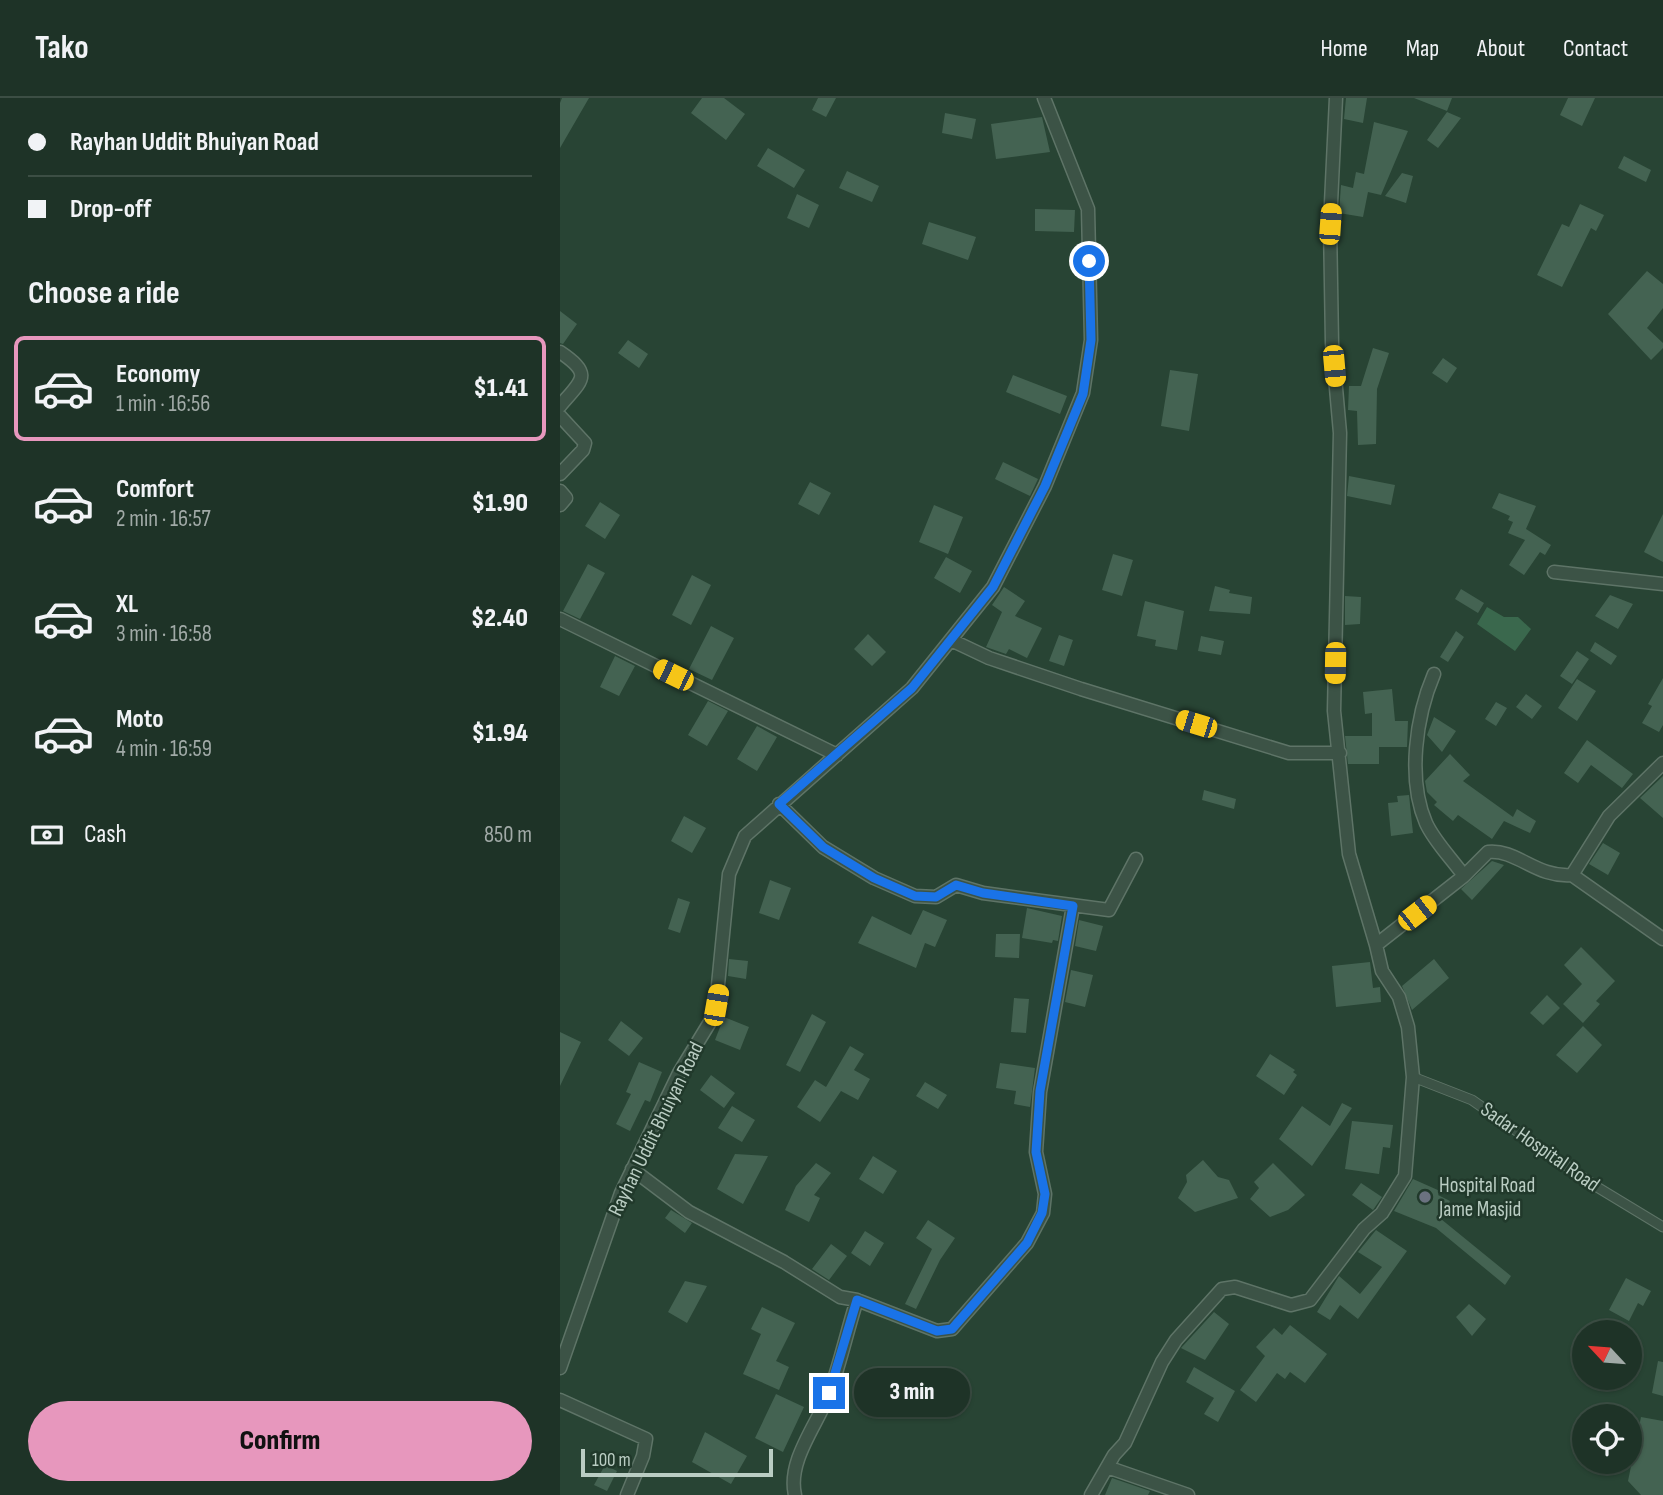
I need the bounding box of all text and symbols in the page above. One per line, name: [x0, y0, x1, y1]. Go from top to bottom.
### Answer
text: Tako: [35, 28, 89, 68]
text: Home: [1320, 34, 1368, 63]
text: Map: [1406, 34, 1439, 63]
text: About: [1477, 34, 1525, 63]
text: Contact: [1563, 34, 1628, 63]
text: Rayhan Uddit Bhuiyan Road: [70, 127, 319, 158]
text: Drop-off: [70, 194, 151, 225]
car: [1319, 202, 1342, 246]
route start: [1073, 245, 1105, 277]
text: Choose a ride: [28, 274, 180, 313]
car: [1322, 344, 1347, 388]
icon: car: [32, 357, 95, 420]
text: Economy: [116, 359, 200, 390]
text: $1.41: [473, 373, 528, 404]
text: 1 min · 16:56: [116, 390, 210, 418]
icon: car: [32, 472, 95, 535]
text: Comfort: [116, 474, 194, 505]
text: $1.90: [472, 488, 528, 519]
text: 2 min · 16:57: [116, 505, 211, 533]
icon: car: [32, 587, 95, 650]
text: XL: [116, 589, 138, 620]
text: $2.40: [471, 603, 528, 634]
text: 3 min · 16:58: [116, 620, 212, 648]
car: [1325, 642, 1346, 684]
car: [650, 656, 697, 694]
icon: car: [32, 702, 95, 765]
text: Moto: [116, 704, 164, 735]
car: [1173, 708, 1220, 740]
text: $1.94: [472, 718, 528, 749]
text: 4 min · 16:59: [116, 735, 212, 763]
icon: cash: [28, 816, 66, 854]
text: Cash: [84, 819, 127, 850]
text: 850 m: [484, 821, 532, 849]
car: [1394, 892, 1441, 934]
car: [703, 982, 730, 1028]
street label: Rayhan Uddit Bhuiyan Road: [603, 1038, 709, 1220]
street label: Sadar Hospital Road: [1476, 1097, 1604, 1197]
place label: Hospital Road Jame Masjid: [1438, 1173, 1535, 1222]
marker: Hospital Road Jame Masjid: [1417, 1189, 1433, 1205]
north arrow: [1572, 1320, 1642, 1390]
map controls: [1572, 1320, 1642, 1474]
callout: 3 min: [854, 1368, 969, 1418]
route end: [813, 1377, 845, 1409]
text: 3 min: [890, 1378, 934, 1406]
button: Confirm: [28, 1401, 532, 1481]
button: locate: [1572, 1404, 1642, 1474]
scale bar: [581, 1446, 774, 1478]
text: 100 m: [592, 1449, 631, 1472]

